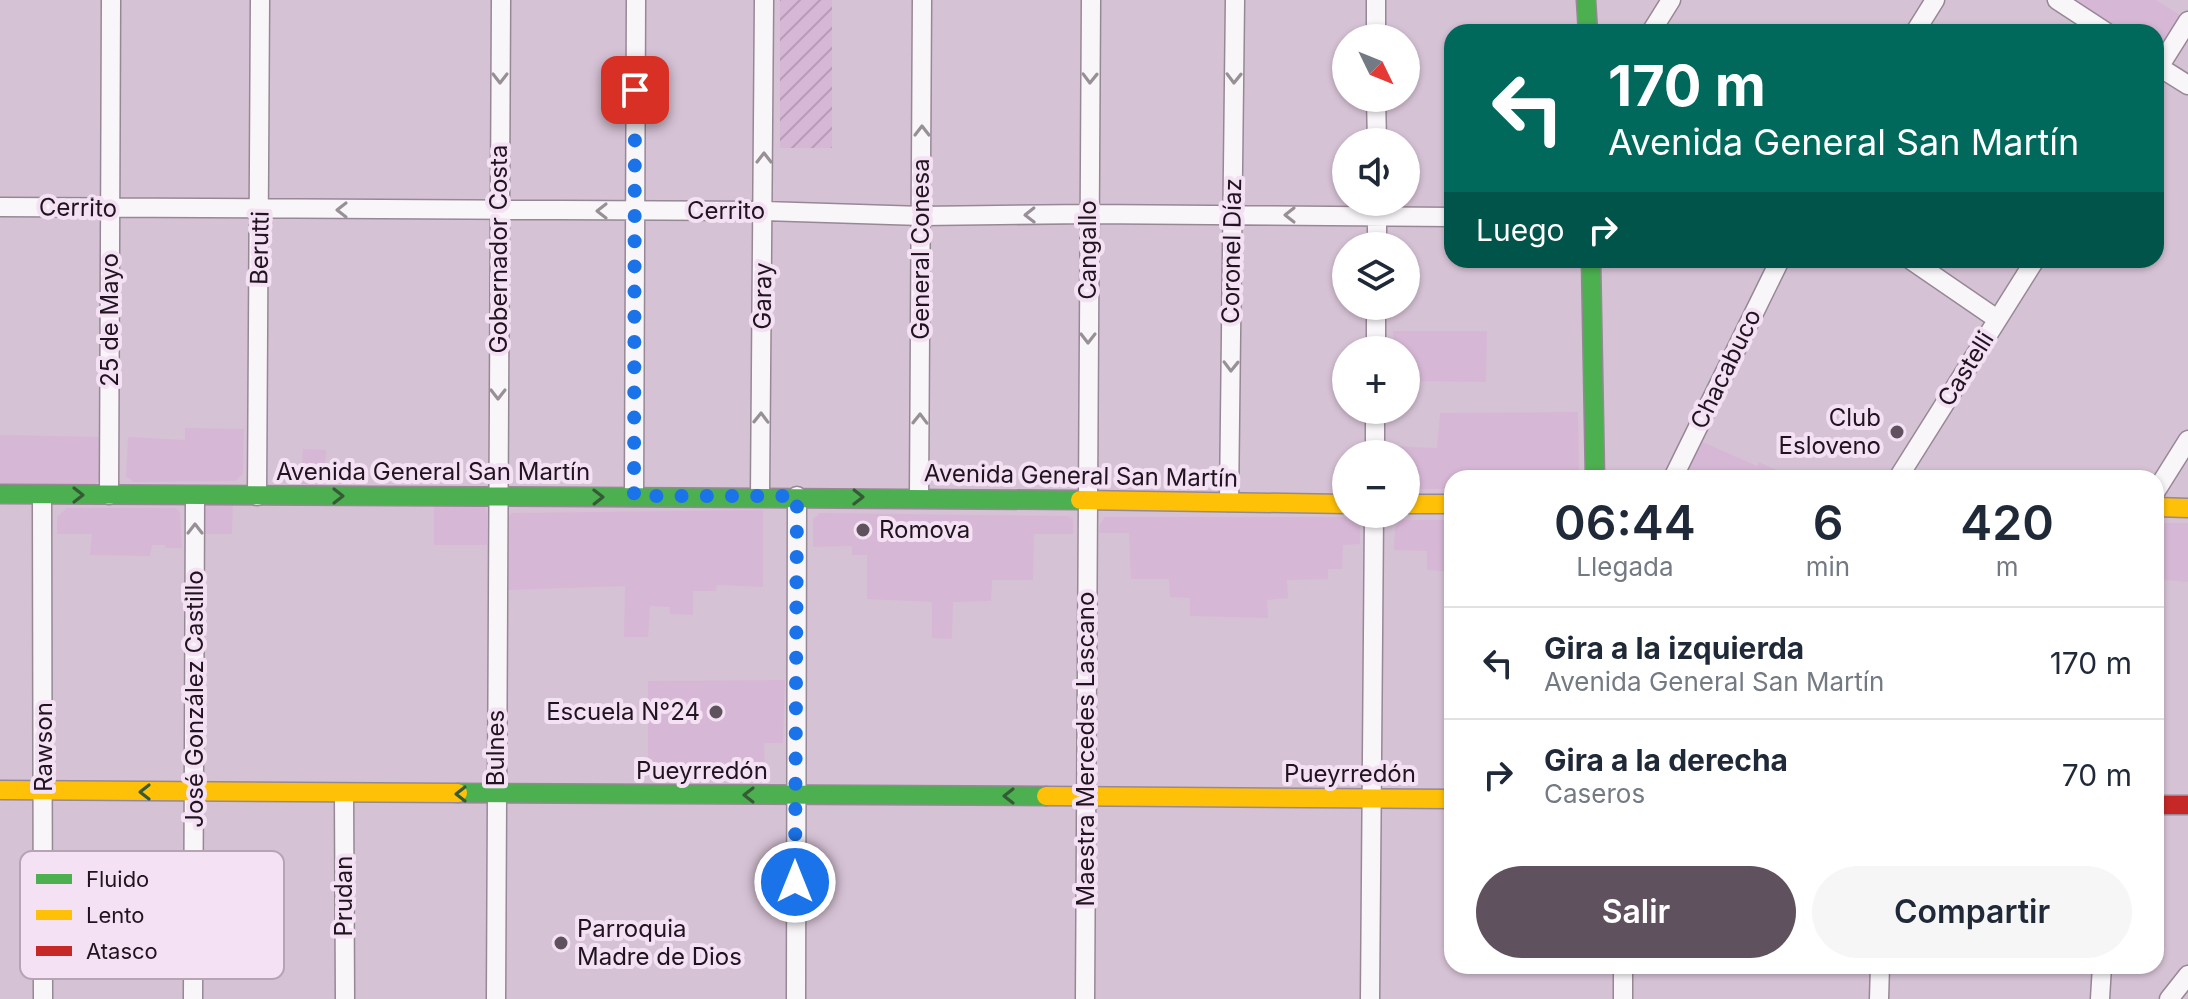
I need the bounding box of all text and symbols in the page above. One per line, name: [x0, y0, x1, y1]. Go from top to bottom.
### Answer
north arrow: [1332, 24, 1420, 112]
map controls: [1332, 24, 1420, 528]
text: 170 m: [1608, 52, 1766, 120]
pin: [601, 56, 669, 124]
icon: left: [1476, 56, 1580, 160]
icon: arrive: [613, 68, 657, 112]
one-way arrow: [492, 72, 509, 85]
one-way arrow: [1081, 72, 1099, 85]
one-way arrow: [1225, 72, 1243, 85]
text: Avenida General San Martín: [1608, 120, 2079, 164]
one-way arrow: [913, 124, 931, 137]
button: sound: [1332, 128, 1420, 216]
street label: Gobernador Costa: [484, 145, 513, 353]
one-way arrow: [755, 151, 773, 164]
street label: General Conesa: [906, 158, 935, 340]
street label: Coronel Díaz: [1216, 178, 1247, 324]
street label: Cerrito: [39, 192, 117, 223]
street label: Cerrito: [687, 196, 765, 225]
street label: Cangallo: [1073, 200, 1102, 300]
one-way arrow: [335, 201, 348, 218]
one-way arrow: [595, 202, 608, 219]
one-way arrow: [1023, 206, 1036, 223]
one-way arrow: [1283, 206, 1296, 224]
icon: right: [1581, 208, 1625, 252]
street label: Berutti: [244, 211, 275, 285]
text: Luego: [1476, 212, 1565, 248]
button: layers: [1332, 232, 1420, 320]
street label: 25 de Mayo: [95, 253, 124, 387]
street label: Garay: [747, 262, 778, 330]
street label: Chacabuco: [1684, 304, 1767, 433]
street label: Castelli: [1931, 326, 2000, 412]
one-way arrow: [1079, 332, 1097, 345]
button: +: [1332, 336, 1420, 424]
one-way arrow: [1222, 360, 1239, 373]
one-way arrow: [489, 388, 507, 401]
place label: Club Esloveno: [1779, 403, 1881, 460]
one-way arrow: [752, 411, 770, 424]
one-way arrow: [911, 412, 928, 425]
marker: Club Esloveno: [1888, 423, 1906, 441]
button: −: [1332, 440, 1420, 528]
street label: Avenida General San Martín: [276, 457, 590, 486]
street label: Avenida General San Martín: [924, 458, 1238, 493]
one-way arrow: [72, 486, 85, 504]
one-way arrow: [332, 487, 345, 505]
one-way arrow: [592, 488, 605, 505]
one-way arrow: [852, 488, 865, 506]
text: 06:44: [1554, 493, 1696, 552]
text: 6: [1813, 493, 1843, 552]
text: 420: [1960, 493, 2054, 552]
place label: Romova: [879, 515, 970, 544]
marker: Romova: [854, 521, 872, 539]
one-way arrow: [186, 522, 204, 535]
text: Llegada: [1576, 551, 1674, 582]
text: min: [1806, 551, 1850, 582]
text: m: [1996, 551, 2018, 582]
street label: José González Castillo: [180, 570, 209, 828]
street label: Maestra Mercedes Lascano: [1071, 592, 1100, 906]
text: Gira a la izquierda: [1544, 630, 1804, 666]
icon: left: [1476, 641, 1520, 685]
text: 170 m: [2050, 645, 2132, 681]
text: Avenida General San Martín: [1544, 666, 1884, 697]
place label: Escuela N°24: [546, 697, 700, 726]
street label: Rawson: [29, 702, 58, 792]
marker: Escuela N°24: [707, 703, 725, 721]
street label: Bulnes: [481, 710, 510, 786]
text: Gira a la derecha: [1544, 742, 1788, 778]
icon: right: [1476, 753, 1520, 797]
street label: Pueyrredón: [636, 756, 768, 785]
text: 70 m: [2062, 757, 2132, 793]
street label: Pueyrredón: [1284, 759, 1416, 788]
text: Caseros: [1544, 778, 1645, 809]
one-way arrow: [138, 783, 151, 801]
one-way arrow: [454, 785, 467, 803]
one-way arrow: [742, 786, 755, 804]
one-way arrow: [1002, 787, 1015, 805]
position arrow: [753, 840, 837, 924]
legend: [20, 851, 284, 979]
street label: Prudan: [329, 856, 358, 936]
text: Fluido: [86, 866, 149, 892]
button: Salir: [1476, 866, 1796, 958]
button: Compartir: [1812, 866, 2132, 958]
text: Lento: [86, 902, 144, 928]
place label: Parroquia Madre de Dios: [577, 914, 742, 971]
marker: Parroquia Madre de Dios: [552, 934, 570, 952]
text: Atasco: [86, 938, 158, 964]

